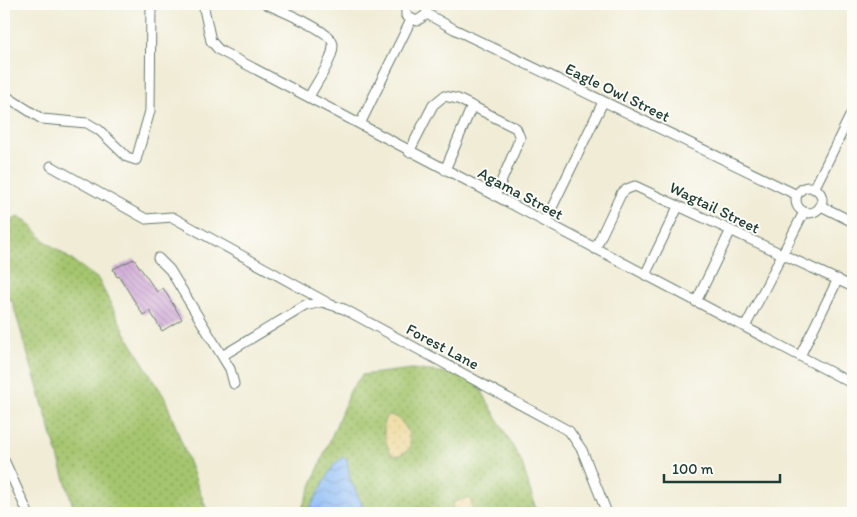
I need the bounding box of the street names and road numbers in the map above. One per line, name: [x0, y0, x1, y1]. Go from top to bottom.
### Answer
street label: Eagle Owl Street: [562, 59, 673, 126]
street label: Agama Street: [475, 163, 567, 224]
street label: Wagtail Street: [667, 177, 763, 237]
street label: Forest Lane: [403, 319, 482, 374]

